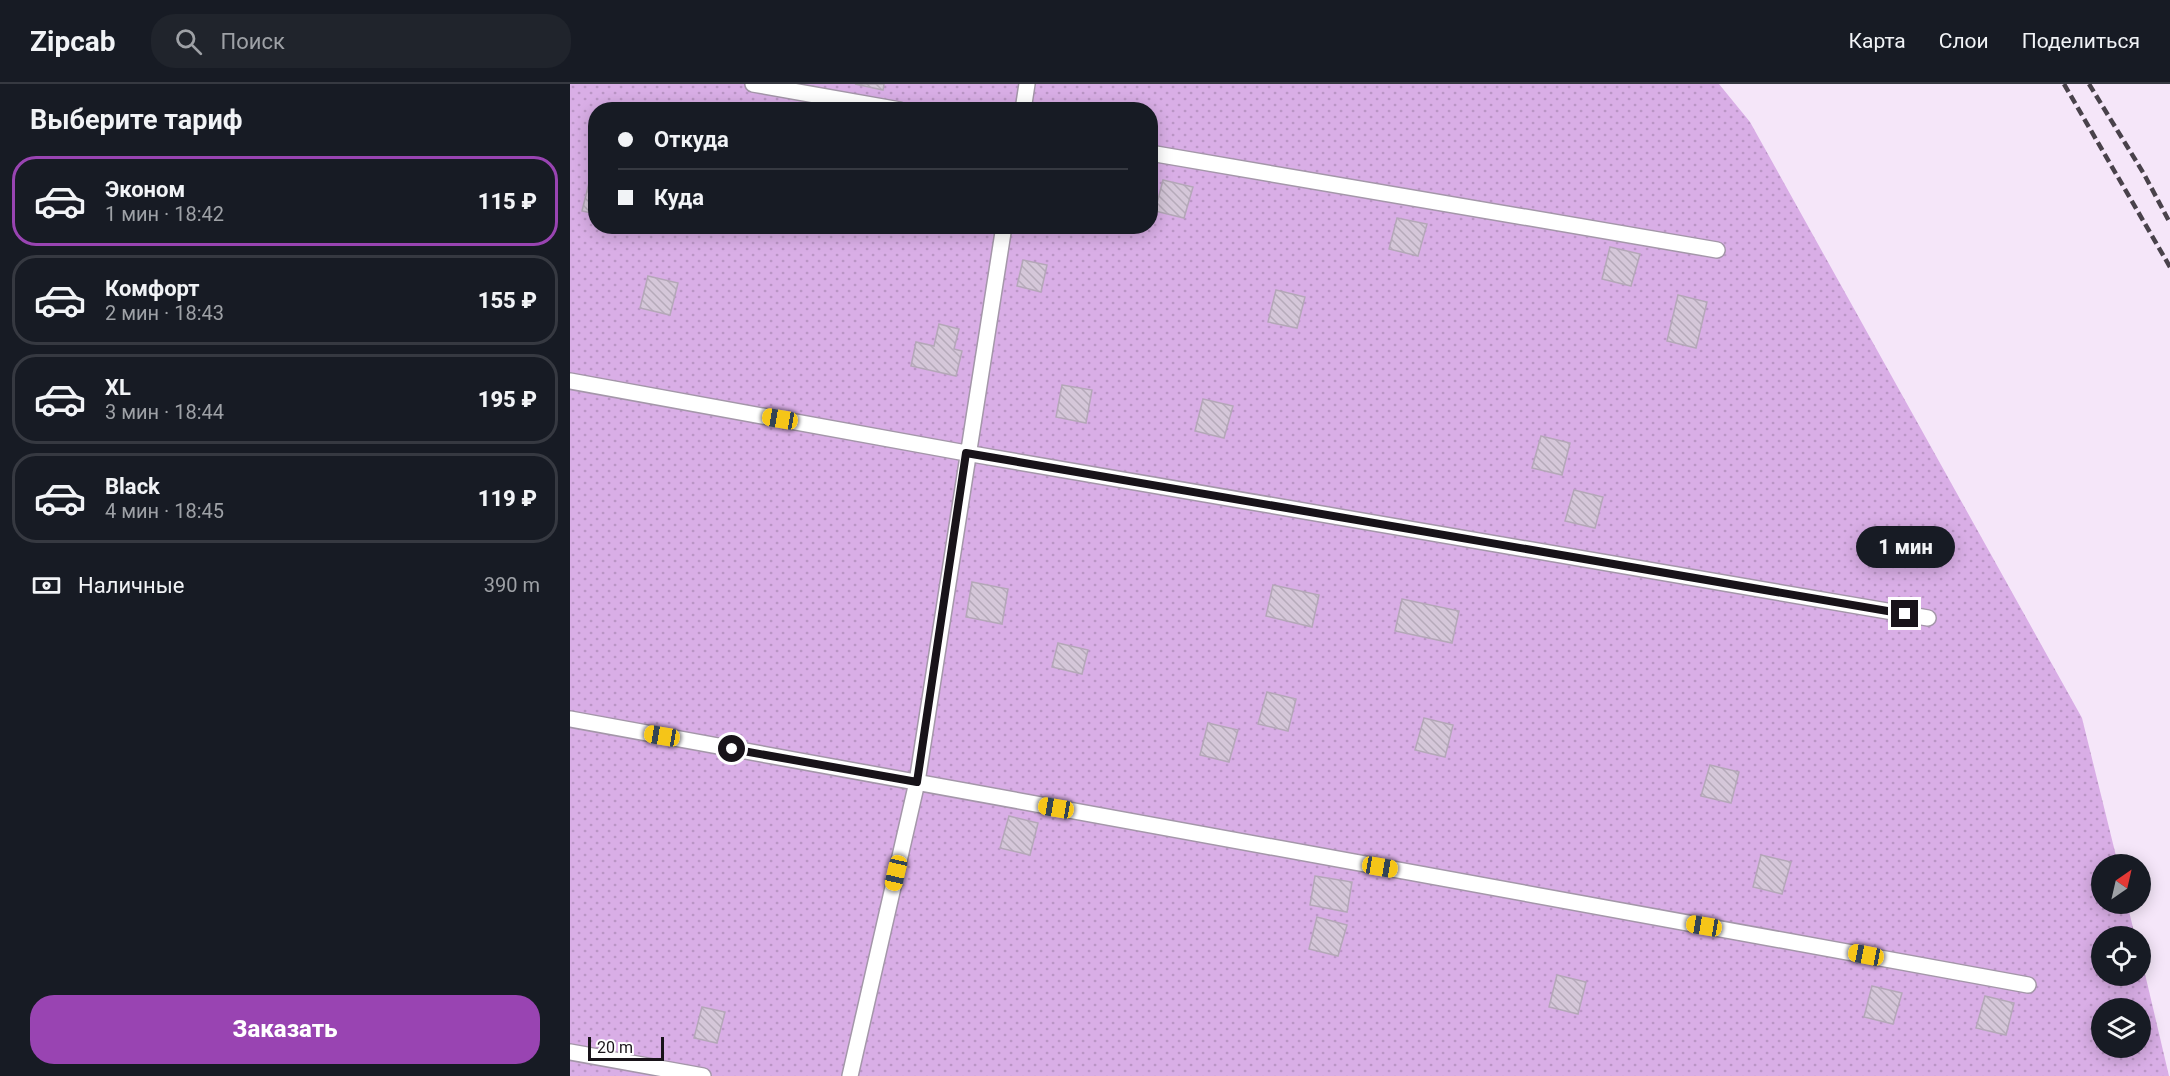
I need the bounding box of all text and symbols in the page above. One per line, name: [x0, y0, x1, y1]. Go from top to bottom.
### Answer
search box: [151, 14, 571, 68]
text: Zipcab: [30, 25, 115, 58]
icon: search: [172, 25, 205, 58]
text: Поиск: [220, 29, 285, 54]
text: Карта: [1849, 29, 1906, 53]
text: Слои: [1939, 29, 1989, 53]
text: Поделиться: [2022, 29, 2140, 53]
text: Выберите тариф: [30, 104, 242, 136]
text: Откуда: [654, 127, 729, 152]
icon: car: [33, 174, 87, 228]
text: Эконом: [105, 177, 185, 202]
text: Куда: [654, 185, 704, 210]
text: 115 ₽: [478, 189, 537, 214]
text: 1 мин · 18:42: [105, 202, 224, 226]
icon: car: [33, 273, 87, 327]
text: Комфорт: [105, 276, 200, 301]
text: 155 ₽: [478, 288, 537, 313]
text: 2 мин · 18:43: [105, 301, 224, 325]
icon: car: [33, 372, 87, 426]
text: XL: [105, 375, 131, 400]
text: 195 ₽: [478, 387, 537, 412]
text: 3 мин · 18:44: [105, 400, 224, 424]
car: [761, 407, 799, 431]
icon: car: [33, 471, 87, 525]
text: Black: [105, 474, 160, 499]
text: 119 ₽: [478, 486, 537, 511]
text: 4 мин · 18:45: [105, 499, 224, 523]
callout: 1 мин: [1856, 527, 1954, 569]
text: 1 мин: [1878, 535, 1933, 559]
icon: cash: [30, 569, 63, 602]
text: Наличные: [78, 573, 184, 598]
text: 390 m: [484, 573, 540, 597]
route end: [1891, 600, 1918, 627]
car: [643, 724, 681, 748]
route start: [718, 735, 745, 762]
car: [1037, 796, 1075, 820]
car: [883, 853, 909, 893]
north arrow: [2091, 854, 2151, 914]
map controls: [2091, 854, 2151, 1058]
car: [1361, 855, 1399, 879]
car: [1685, 914, 1723, 938]
button: locate: [2091, 926, 2151, 986]
car: [1847, 943, 1885, 967]
button: Заказать: [30, 995, 540, 1064]
button: layers: [2091, 998, 2151, 1058]
scale bar: [588, 1034, 664, 1062]
text: 20 m: [597, 1038, 633, 1057]

